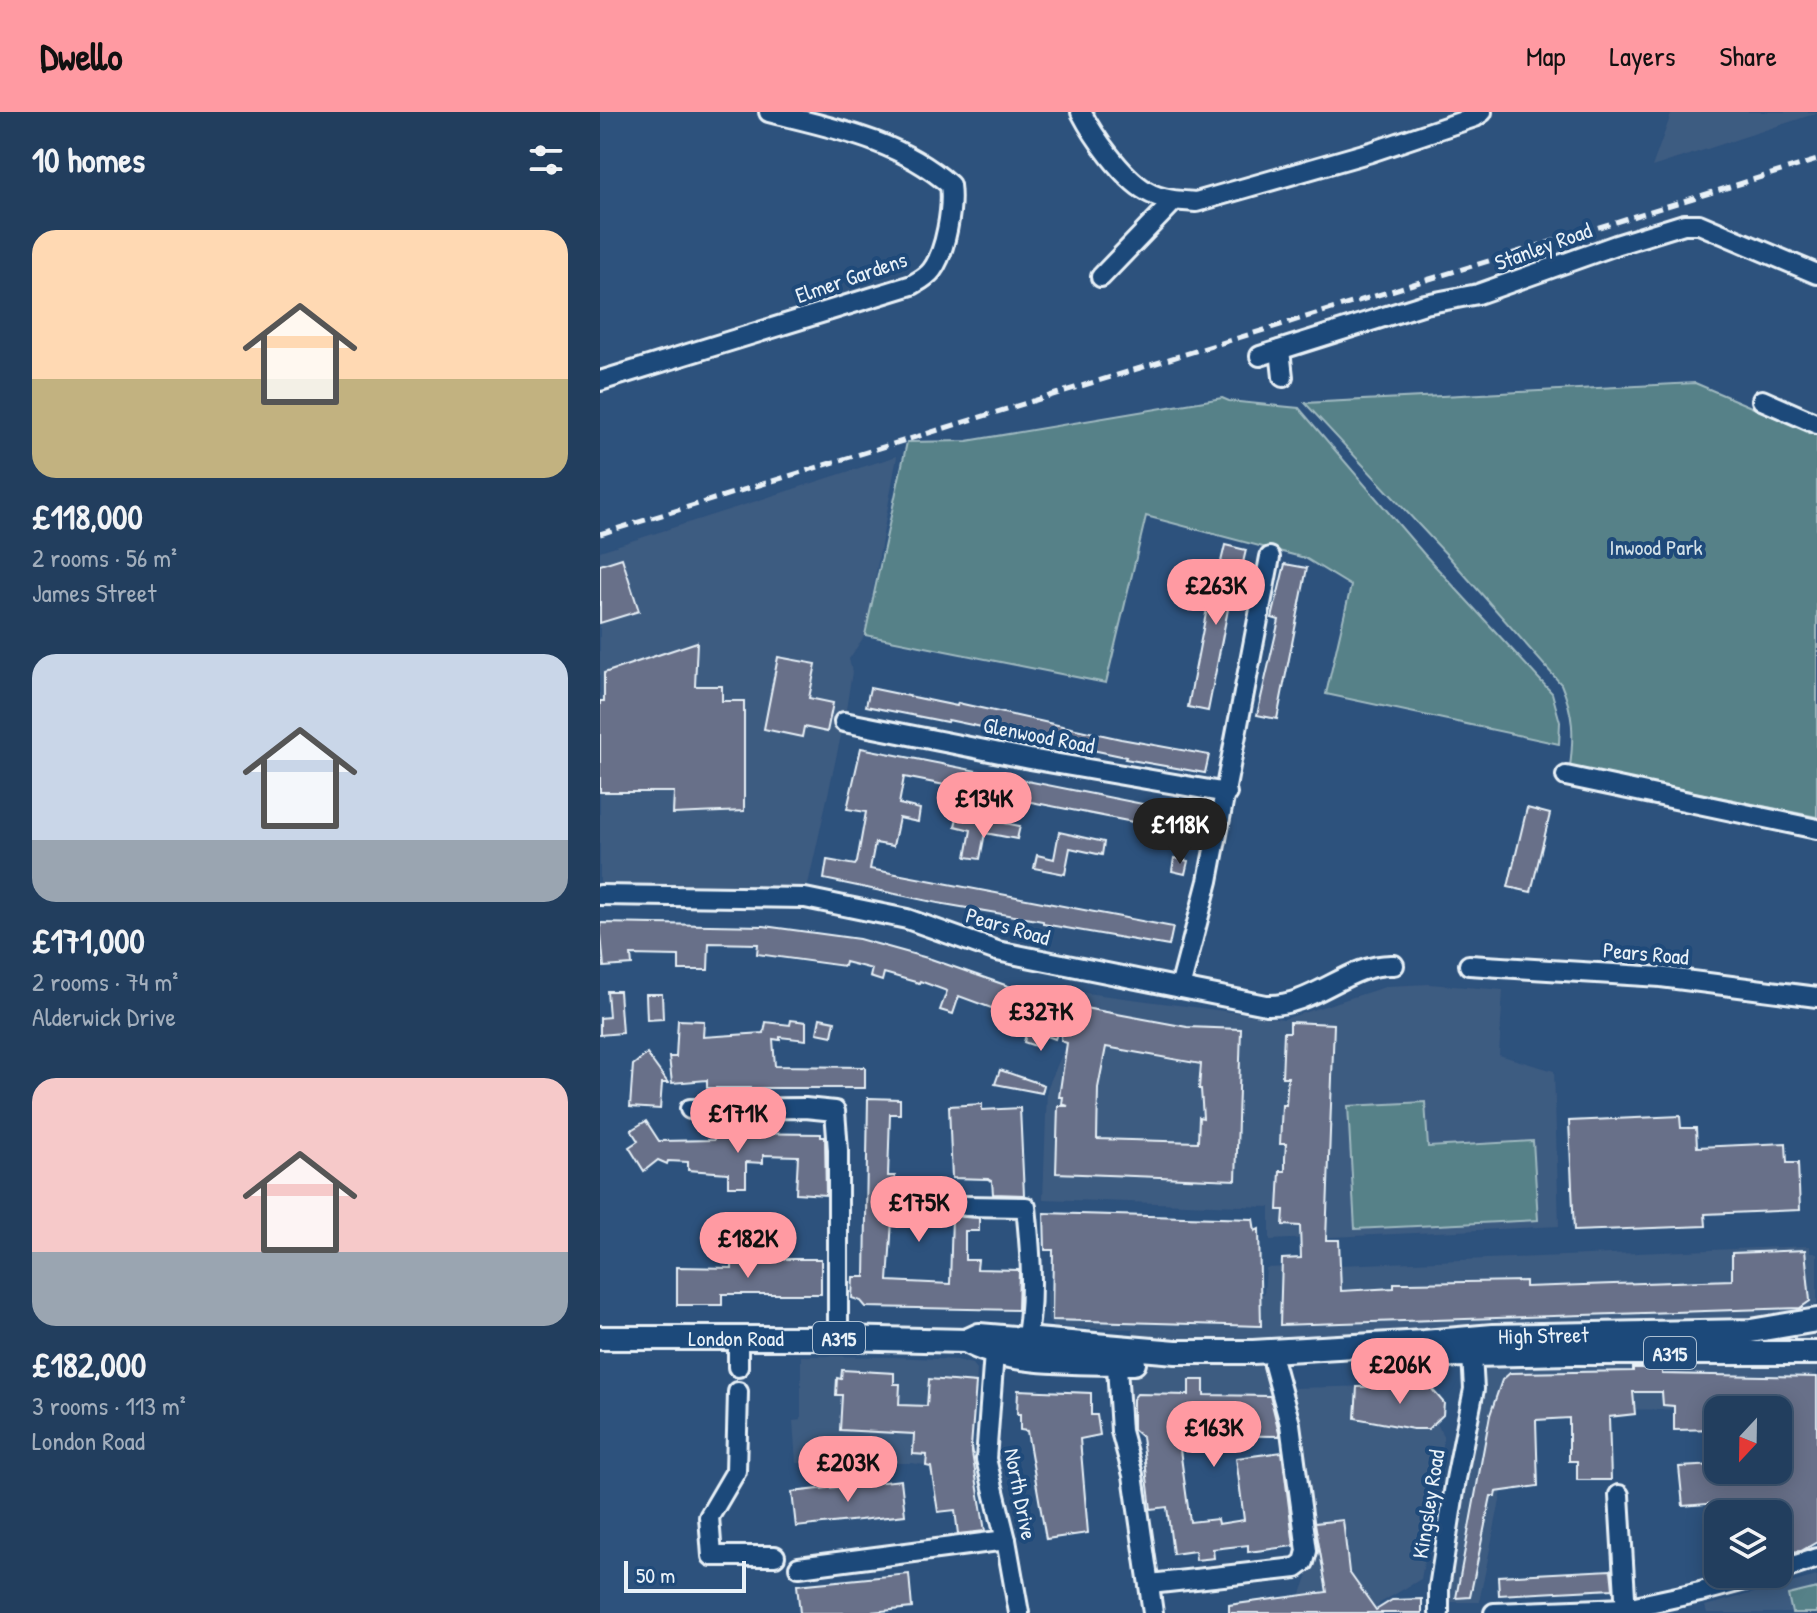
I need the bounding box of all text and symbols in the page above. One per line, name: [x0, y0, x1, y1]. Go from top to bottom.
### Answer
text: Dwello: [40, 30, 122, 82]
text: Map: [1526, 37, 1566, 75]
text: Layers: [1610, 37, 1675, 75]
text: Share: [1719, 37, 1777, 75]
text: 10 homes: [32, 137, 145, 183]
icon: filters: [524, 138, 568, 182]
street label: Stanley Road: [1490, 214, 1596, 277]
street label: Elmer Gardens: [791, 244, 911, 310]
icon: home: [228, 282, 372, 426]
text: £118,000: [32, 494, 143, 540]
park label: Inwood Park: [1609, 532, 1703, 562]
text: 2 rooms · 56 m²: [32, 540, 177, 575]
pin: £263K: [1160, 559, 1272, 627]
text: £263K: [1185, 567, 1247, 602]
text: James Street: [32, 575, 156, 610]
icon: home: [228, 706, 372, 850]
street label: Glenwood Road: [981, 710, 1098, 761]
pin: £134K: [928, 772, 1040, 840]
text: £134K: [955, 780, 1013, 815]
pin: £118K: [1124, 798, 1236, 866]
text: £118K: [1151, 806, 1209, 841]
street label: Pears Road: [963, 900, 1054, 952]
text: £171,000: [32, 918, 145, 964]
street label: Pears Road: [1602, 934, 1691, 972]
text: 2 rooms · 74 m²: [32, 964, 178, 999]
pin: £327K: [985, 985, 1097, 1053]
text: £327K: [1009, 993, 1073, 1028]
text: Alderwick Drive: [32, 999, 176, 1034]
pin: £171K: [682, 1087, 794, 1155]
text: £171K: [708, 1095, 768, 1130]
icon: home: [228, 1130, 372, 1274]
pin: £175K: [863, 1176, 975, 1244]
text: £175K: [888, 1184, 950, 1219]
pin: £182K: [692, 1212, 804, 1280]
text: £182K: [718, 1220, 778, 1255]
street label: High Street: [1498, 1319, 1589, 1351]
road number: A315: [813, 1322, 865, 1354]
street label: London Road: [688, 1323, 784, 1353]
road number: A315: [1644, 1337, 1696, 1369]
pin: £206K: [1344, 1338, 1456, 1406]
text: £182,000: [32, 1342, 146, 1388]
text: £206K: [1369, 1346, 1431, 1381]
text: 3 rooms · 113 m²: [32, 1388, 186, 1423]
north arrow: [1704, 1396, 1792, 1484]
map controls: [1704, 1396, 1792, 1588]
pin: £163K: [1158, 1401, 1270, 1469]
text: £163K: [1184, 1409, 1244, 1444]
text: London Road: [32, 1423, 145, 1458]
pin: £203K: [792, 1436, 904, 1504]
text: £203K: [816, 1444, 880, 1479]
street label: North Drive: [997, 1446, 1045, 1542]
street label: Kingsley Road: [1405, 1447, 1451, 1561]
button: layers: [1704, 1500, 1792, 1588]
scale bar: [624, 1557, 746, 1593]
text: 50 m: [636, 1560, 675, 1590]

